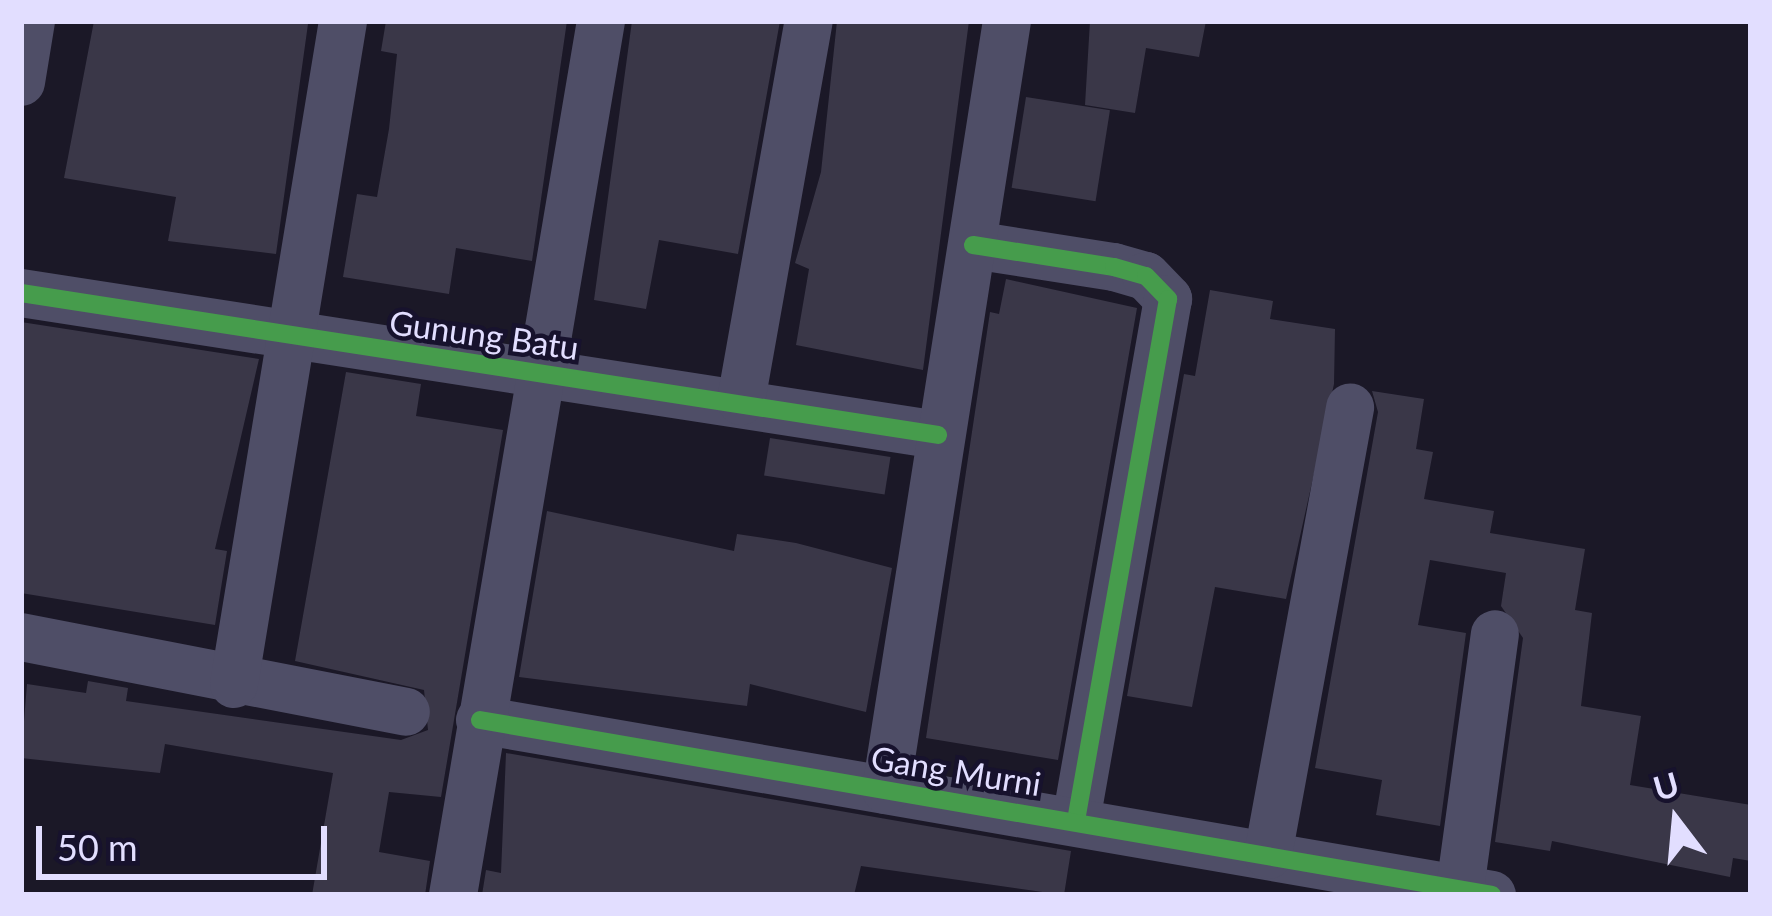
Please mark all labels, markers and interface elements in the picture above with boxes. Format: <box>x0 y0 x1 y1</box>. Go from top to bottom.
street label: Gunung Batu <box>387 302 581 368</box>
street label: Gang Murni <box>868 738 1044 804</box>
north arrow <box>1616 760 1736 880</box>
text: U <box>1649 763 1683 808</box>
scale bar <box>42 802 333 876</box>
text: 50 m <box>57 825 138 869</box>

